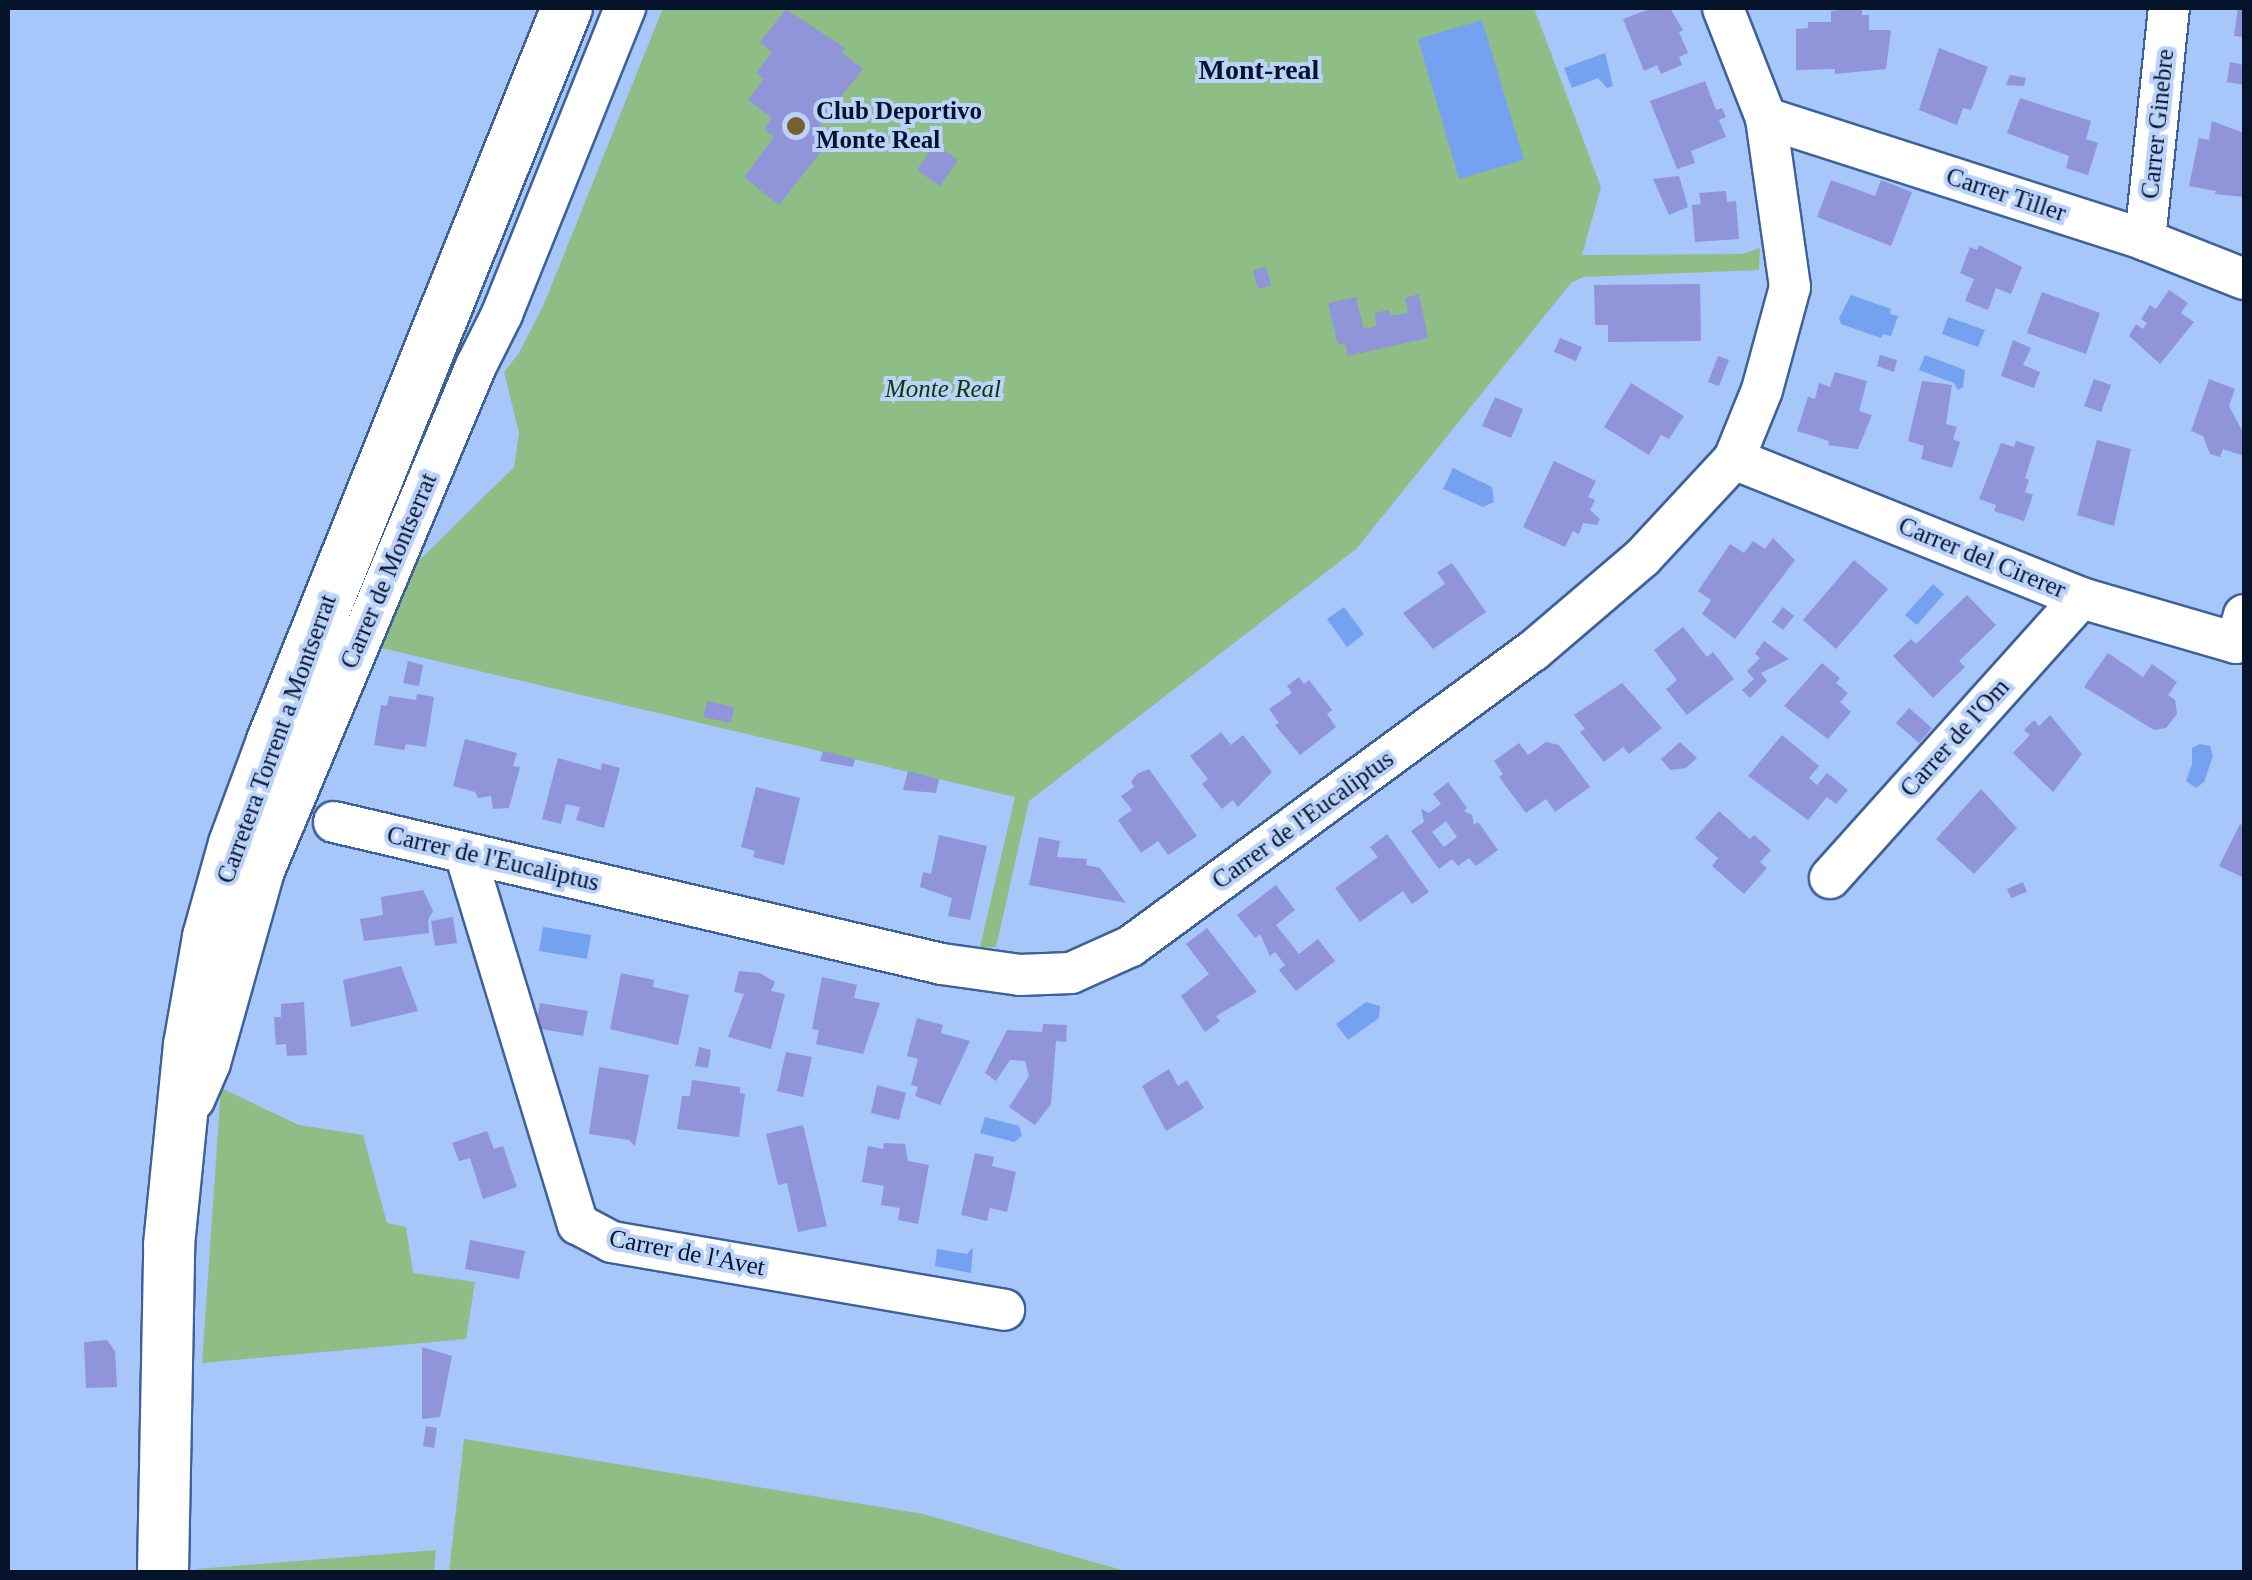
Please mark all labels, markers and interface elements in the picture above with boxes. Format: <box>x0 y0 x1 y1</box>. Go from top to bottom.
street label: Carrer Ginebre <box>2135 48 2181 200</box>
district label: Mont-real <box>1199 53 1319 87</box>
place label: Club Deportivo Monte Real <box>816 97 982 156</box>
marker: Club Deportivo Monte Real <box>785 115 807 137</box>
street label: Carrer Tiller <box>1942 161 2070 229</box>
park label: Monte Real <box>885 374 1001 404</box>
street label: Carrer de Montserrat <box>334 469 444 673</box>
street label: Carrer del Cirerer <box>1894 511 2070 605</box>
street label: Carretera Torrent a Montserrat <box>211 590 343 888</box>
street label: Carrer de l'Om <box>1894 673 2016 803</box>
street label: Carrer de l'Eucaliptus <box>1206 744 1400 896</box>
street label: Carrer de l'Eucaliptus <box>384 820 602 898</box>
street label: Carrer de l'Avet <box>607 1223 767 1283</box>

